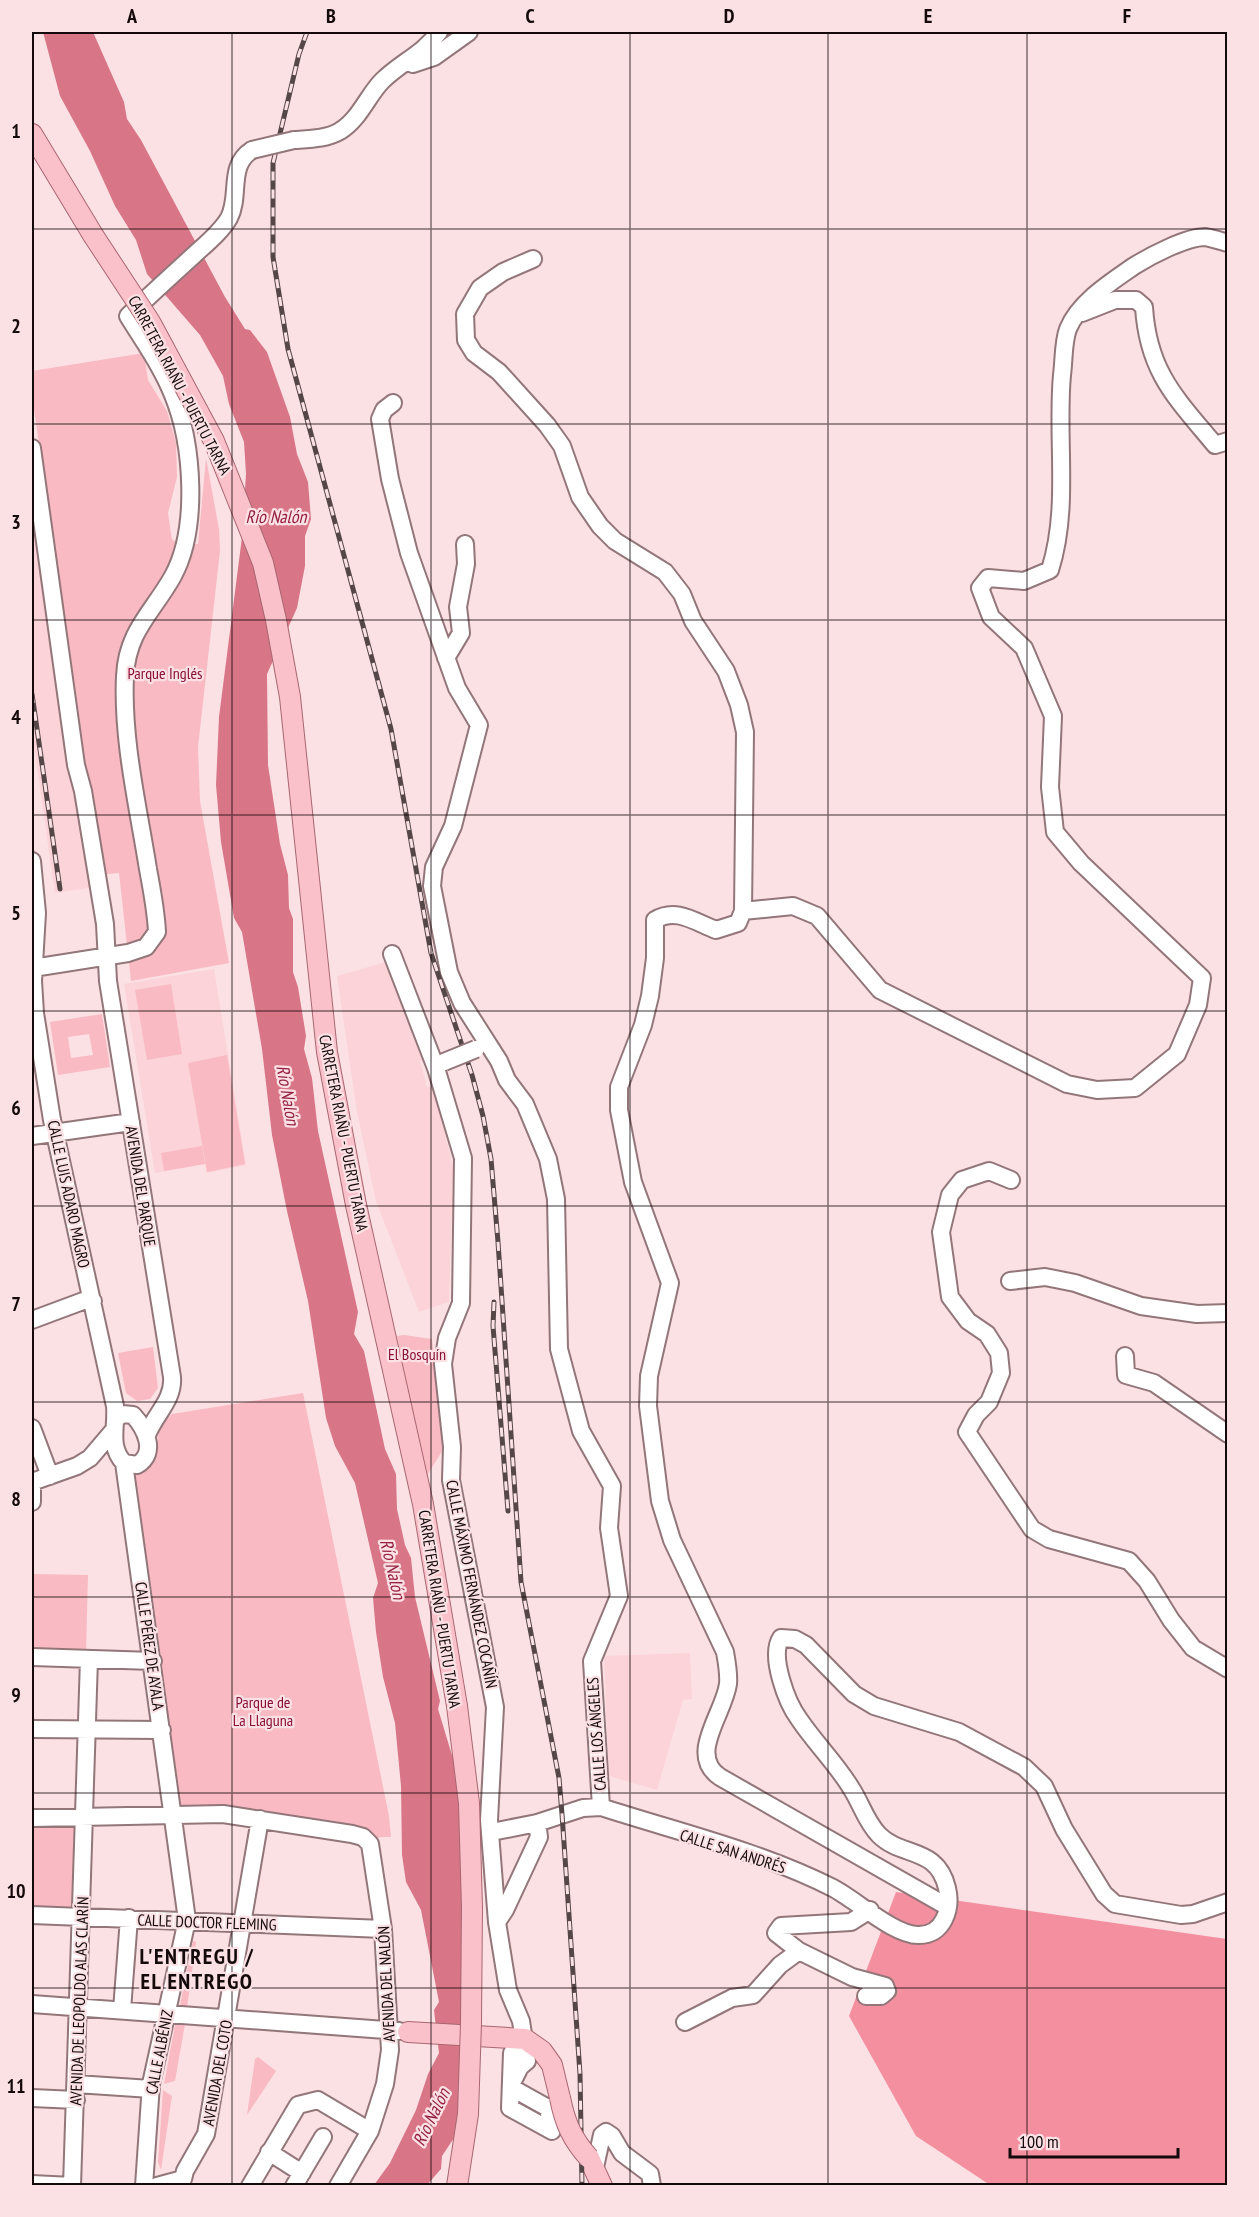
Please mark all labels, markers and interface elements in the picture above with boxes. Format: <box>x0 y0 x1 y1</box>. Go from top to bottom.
text: A <box>126 3 138 29</box>
text: B <box>326 3 336 29</box>
text: C <box>525 3 535 29</box>
text: D <box>724 3 735 29</box>
text: E <box>924 3 932 29</box>
text: F <box>1123 3 1131 29</box>
text: 1 <box>11 118 21 144</box>
street label: CARRETERA RIAÑU - PUERTU TARNA <box>124 292 236 478</box>
text: 2 <box>11 313 21 339</box>
water label: Río Nalón <box>246 505 308 528</box>
text: 3 <box>11 509 21 535</box>
park label: Parque Inglés <box>128 663 202 683</box>
text: 4 <box>11 704 21 730</box>
text: 5 <box>11 900 21 926</box>
street label: CARRETERA RIAÑU - PUERTU TARNA <box>315 1033 373 1234</box>
water label: Río Nalón <box>271 1063 305 1128</box>
text: 6 <box>11 1095 21 1121</box>
street label: CALLE LUIS ADARO MAGRO <box>44 1118 94 1270</box>
street label: AVENIDA DEL PARQUE <box>122 1124 160 1248</box>
text: 7 <box>11 1291 21 1317</box>
park label: El Bosquín <box>388 1344 446 1364</box>
street label: CALLE MÁXIMO FERNÁNDEZ COCAÑÍN <box>442 1478 502 1690</box>
text: 8 <box>11 1486 21 1512</box>
street label: CARRETERA RIAÑU - PUERTU TARNA <box>414 1509 466 1710</box>
water label: Río Nalón <box>375 1537 411 1602</box>
street label: CALLE PÉREZ DE AYALA <box>131 1580 169 1712</box>
street label: CALLE LOS ÁNGELES <box>582 1676 610 1791</box>
text: 9 <box>11 1682 21 1708</box>
park label: Parque de La Llaguna <box>233 1692 293 1730</box>
street label: CALLE SAN ANDRÉS <box>678 1824 789 1878</box>
text: 10 <box>6 1878 26 1904</box>
street label: AVENIDA DE LEOPOLDO ALAS CLARÍN <box>65 1896 93 2106</box>
street label: CALLE DOCTOR FLEMING <box>137 1910 277 1934</box>
street label: AVENIDA DEL NALÓN <box>373 1926 399 2042</box>
district label: L'ENTREGU / EL ENTREGO <box>140 1942 254 1995</box>
street label: CALLE ALBÉNIZ <box>141 2008 177 2096</box>
street label: AVENIDA DEL COTO <box>198 2018 236 2128</box>
text: 11 <box>6 2073 26 2099</box>
water label: Río Nalón <box>407 2084 455 2149</box>
scale bar <box>1010 2121 1178 2159</box>
text: 100 m <box>1019 2130 1059 2153</box>

